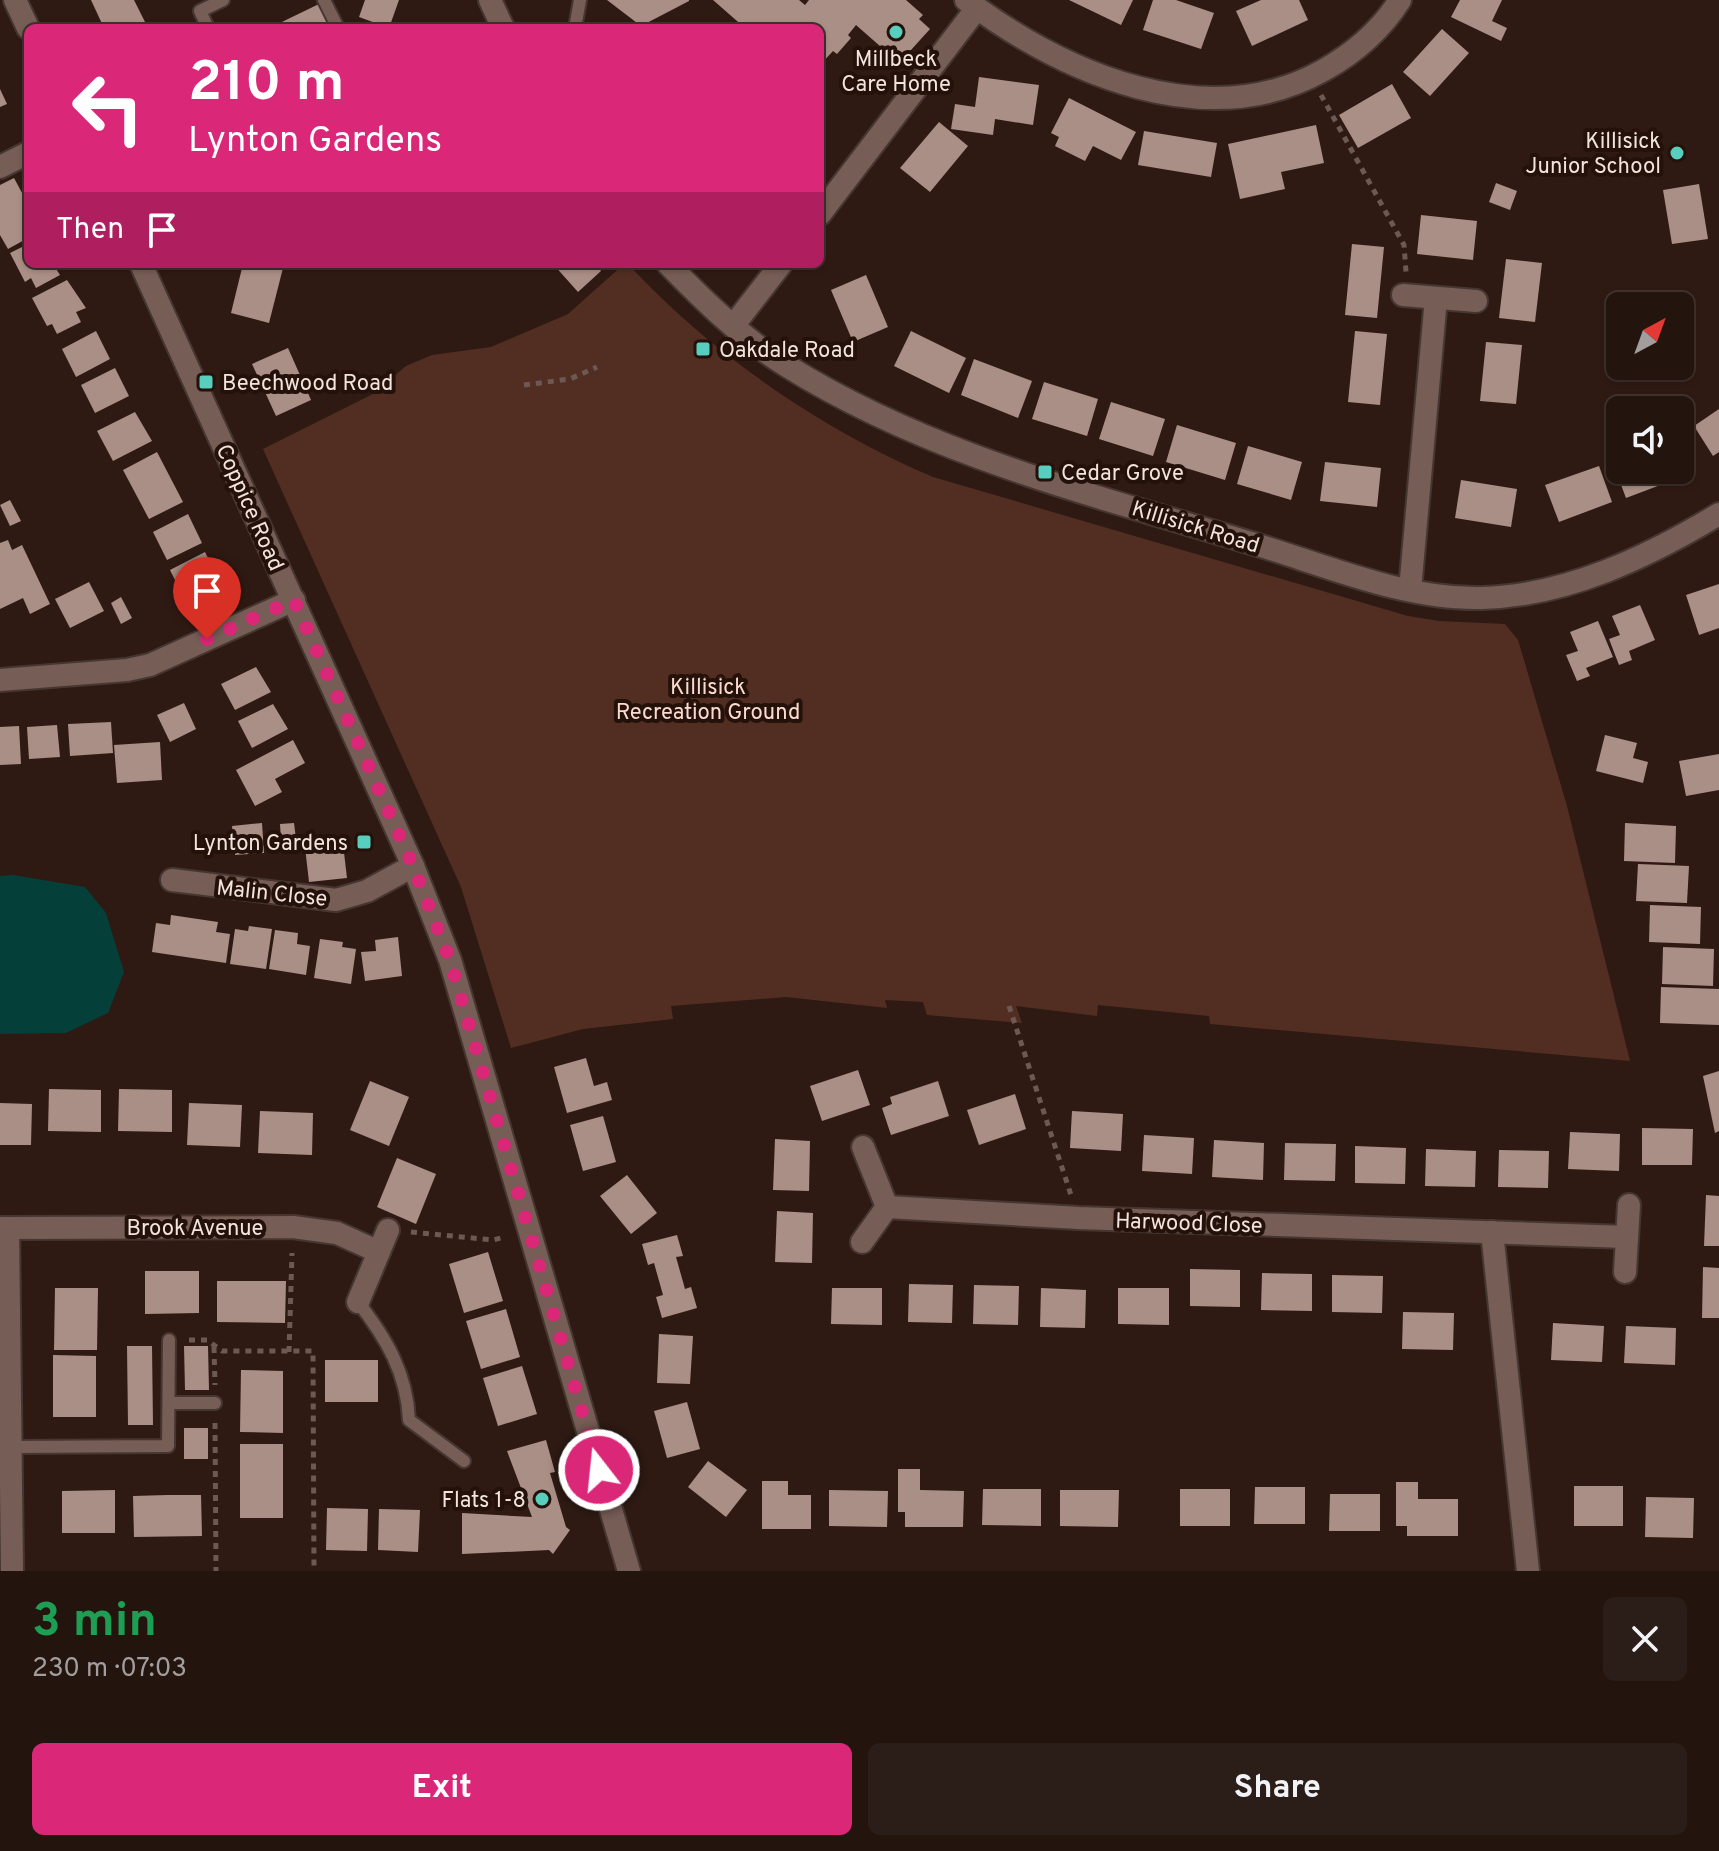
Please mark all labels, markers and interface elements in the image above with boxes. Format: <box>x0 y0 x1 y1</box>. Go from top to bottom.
marker: Millbeck Care Home <box>887 23 905 41</box>
place label: Millbeck Care Home <box>841 47 951 99</box>
text: 210 m <box>188 50 345 120</box>
icon: left <box>56 56 160 160</box>
text: Lynton Gardens <box>188 119 442 165</box>
place label: Killisick Junior School <box>1525 129 1661 181</box>
marker: Killisick Junior School <box>1668 144 1686 162</box>
icon: arrive <box>140 208 184 252</box>
text: Then <box>56 212 124 249</box>
north arrow <box>1606 292 1694 380</box>
map controls <box>1606 292 1694 484</box>
place label: Oakdale Road <box>719 338 855 365</box>
marker: Oakdale Road <box>694 340 712 358</box>
place label: Beechwood Road <box>222 371 394 398</box>
marker: Beechwood Road <box>197 373 215 391</box>
button: sound <box>1606 396 1694 484</box>
street label: Coppice Road <box>209 440 289 576</box>
place label: Cedar Grove <box>1061 461 1184 488</box>
marker: Cedar Grove <box>1036 463 1054 481</box>
street label: Killisick Road <box>1128 496 1262 561</box>
pin <box>173 557 241 639</box>
icon: arrive <box>185 569 229 613</box>
park label: Killisick Recreation Ground <box>616 675 800 727</box>
place label: Lynton Gardens <box>193 831 348 858</box>
marker: Lynton Gardens <box>355 833 373 851</box>
street label: Malin Close <box>215 875 329 914</box>
street label: Harwood Close <box>1115 1208 1263 1241</box>
street label: Brook Avenue <box>127 1216 263 1243</box>
position arrow <box>557 1428 641 1512</box>
place label: Flats 1-8 <box>442 1488 526 1515</box>
marker: Flats 1-8 <box>533 1490 551 1508</box>
text: 3 min <box>32 1593 157 1653</box>
button: close <box>1603 1597 1687 1681</box>
text: 230 m · 07:03 <box>32 1653 187 1686</box>
button: Exit <box>32 1743 852 1835</box>
button: Share <box>868 1743 1687 1835</box>

